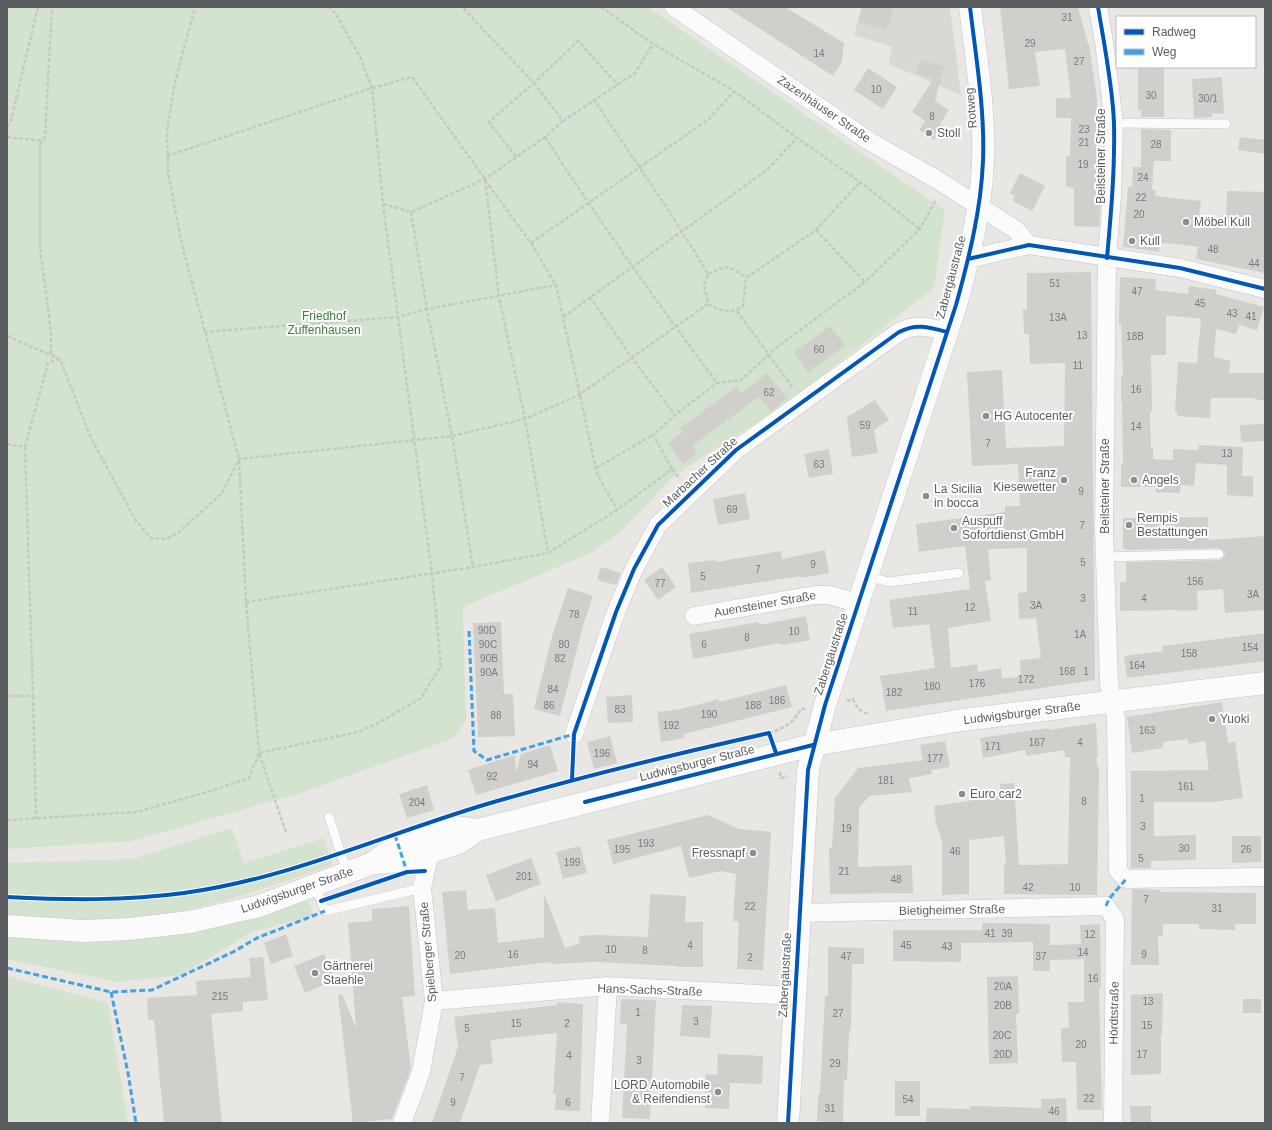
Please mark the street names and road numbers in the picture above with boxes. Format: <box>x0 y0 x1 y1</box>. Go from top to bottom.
street label: Zazenhäuser Straße <box>775 73 874 146</box>
street label: Rotweg <box>962 87 980 129</box>
street label: Beilsteiner Straße <box>1094 108 1108 204</box>
street label: Zabergäustraße <box>933 234 969 320</box>
street label: Marbacher Straße <box>660 434 740 510</box>
street label: Beilsteiner Straße <box>1098 438 1112 534</box>
street label: Auensteiner Straße <box>713 588 817 620</box>
street label: Zabergäustraße <box>811 611 851 697</box>
street label: Ludwigsburger Straße <box>963 699 1082 727</box>
street label: Ludwigsburger Straße <box>638 742 756 784</box>
street label: Ludwigsburger Straße <box>239 864 355 916</box>
street label: Spielberger Straße <box>417 901 439 1003</box>
street label: Bietigheimer Straße <box>899 902 1005 918</box>
street label: Zabergäustraße <box>776 932 794 1018</box>
street label: Hans-Sachs-Straße <box>597 981 703 999</box>
street label: Hördtstraße <box>1106 981 1122 1045</box>

